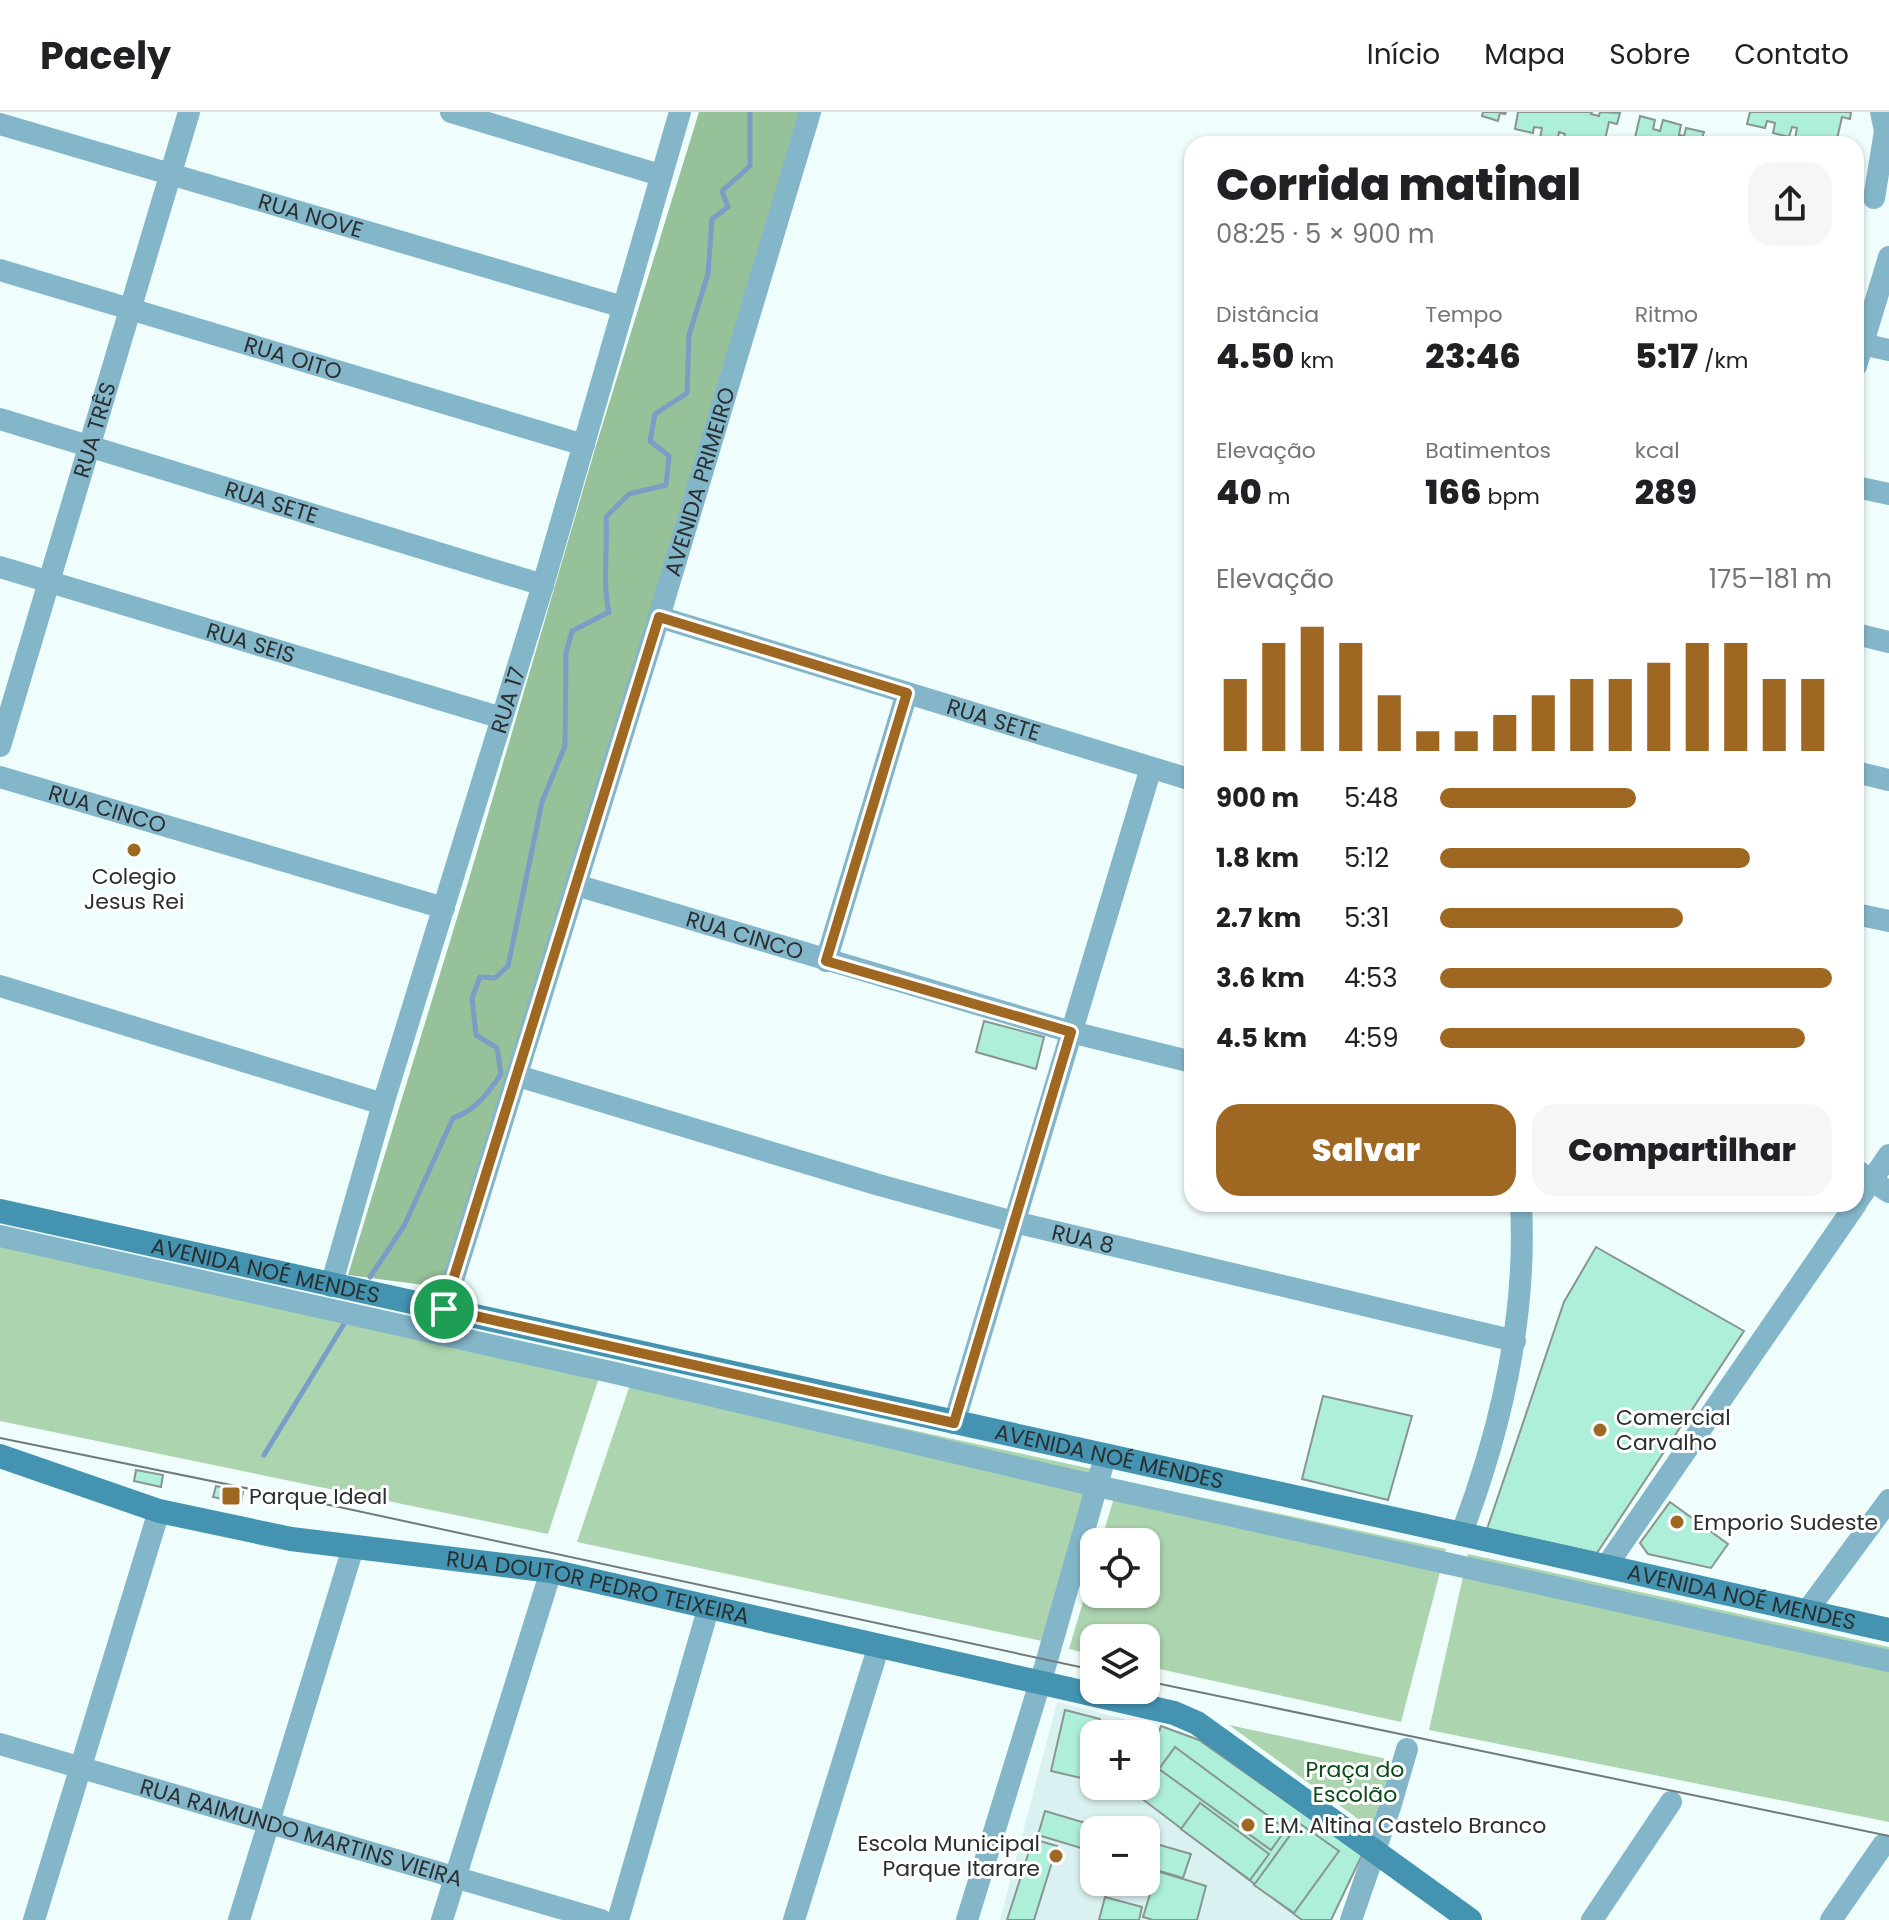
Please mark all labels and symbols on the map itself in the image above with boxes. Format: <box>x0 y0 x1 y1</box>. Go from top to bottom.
street label: RUA NOVE <box>255 186 367 246</box>
street label: RUA OITO <box>240 329 346 388</box>
street label: RUA TRÊS <box>66 378 124 482</box>
street label: AVENIDA PRIMEIRO <box>657 383 743 580</box>
street label: RUA SETE <box>221 474 322 531</box>
street label: RUA SEIS <box>202 615 299 671</box>
street label: RUA 17 <box>483 663 533 737</box>
street label: RUA SETE <box>943 691 1044 749</box>
street label: RUA CINCO <box>45 777 170 841</box>
marker: Colegio Jesus Rei <box>125 841 143 859</box>
place label: Colegio Jesus Rei <box>84 861 184 917</box>
street label: RUA CINCO <box>682 903 807 968</box>
street label: RUA 8 <box>1049 1217 1117 1261</box>
street label: AVENIDA NOÉ MENDES <box>148 1230 383 1311</box>
pin <box>410 1275 478 1343</box>
place label: Comercial Carvalho <box>1616 1402 1731 1458</box>
street label: AVENIDA NOÉ MENDES <box>992 1416 1227 1497</box>
marker: Comercial Carvalho <box>1591 1421 1609 1439</box>
place label: Parque Ideal <box>249 1481 388 1512</box>
marker: Parque Ideal <box>220 1485 242 1507</box>
place label: Emporio Sudeste <box>1693 1507 1878 1538</box>
marker: Emporio Sudeste <box>1668 1513 1686 1531</box>
street label: RUA DOUTOR PEDRO TEIXEIRA <box>444 1543 753 1632</box>
street label: AVENIDA NOÉ MENDES <box>1624 1556 1859 1638</box>
park label: Praça do Escolão <box>1306 1754 1404 1810</box>
street label: RUA RAIMUNDO MARTINS VIEIRA <box>136 1771 466 1895</box>
place label: E.M. Altina Castelo Branco <box>1264 1810 1546 1841</box>
marker: E.M. Altina Castelo Branco <box>1239 1816 1257 1834</box>
place label: Escola Municipal Parque Itarare <box>857 1828 1040 1884</box>
marker: Escola Municipal Parque Itarare <box>1047 1847 1065 1865</box>

